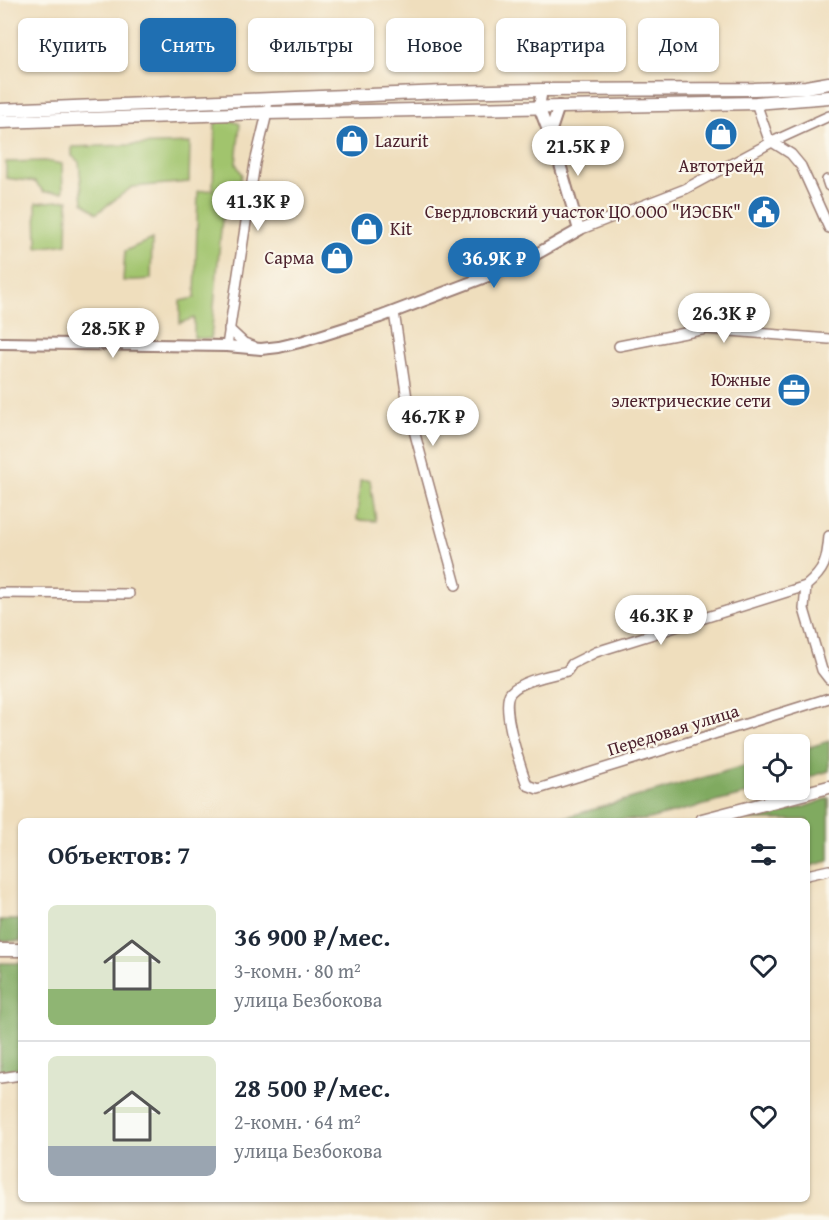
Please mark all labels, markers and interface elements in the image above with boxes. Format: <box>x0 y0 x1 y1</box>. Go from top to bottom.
chip: Купить <box>18 18 128 72</box>
chip: Снять <box>140 18 236 72</box>
chip: Фильтры <box>248 18 374 72</box>
chip: Новое <box>386 18 484 72</box>
chip: Квартира <box>496 18 626 72</box>
chip: Дом <box>638 18 719 72</box>
shop icon: Автотрейд <box>703 116 739 152</box>
shop icon: Lazurit <box>334 123 370 159</box>
pin: 21.5K ₽ <box>523 126 633 177</box>
place label: Lazurit <box>375 127 429 154</box>
text: 21.5K ₽ <box>546 131 610 160</box>
place label: Автотрейд <box>679 152 764 179</box>
pin: 41.3K ₽ <box>203 181 313 232</box>
text: 41.3K ₽ <box>226 186 290 215</box>
public building icon: Свердловский участок ЦО ООО "ИЭСБК" <box>746 194 782 230</box>
place label: Свердловский участок ЦО ООО "ИЭСБК" <box>425 198 741 225</box>
shop icon: Kit <box>349 211 385 247</box>
place label: Kit <box>390 215 413 242</box>
pin: 36.9K ₽ <box>439 238 549 289</box>
shop icon: Сарма <box>319 240 355 276</box>
text: 36.9K ₽ <box>462 243 526 272</box>
place label: Сарма <box>265 244 314 271</box>
pin: 26.3K ₽ <box>669 293 779 344</box>
text: 26.3K ₽ <box>692 298 756 327</box>
pin: 28.5K ₽ <box>58 308 168 359</box>
text: 28.5K ₽ <box>81 313 145 342</box>
place label: Южные электрические сети <box>611 366 771 414</box>
office icon: Южные электрические сети <box>776 372 812 408</box>
pin: 46.7K ₽ <box>378 396 488 447</box>
text: 46.7K ₽ <box>401 401 465 430</box>
pin: 46.3K ₽ <box>606 595 716 646</box>
text: 46.3K ₽ <box>629 600 693 629</box>
street label: Передовая улица <box>604 697 742 762</box>
map controls <box>744 734 810 800</box>
button: locate <box>744 734 810 800</box>
text: Объектов: 7 <box>48 835 191 874</box>
icon: filters <box>747 838 780 871</box>
text: 36 900 ₽/мес. <box>234 917 390 956</box>
icon: home <box>96 929 168 1001</box>
icon: heart <box>747 949 780 982</box>
text: 3-комн. · 80 m² <box>234 956 361 985</box>
text: улица Безбокова <box>234 985 382 1014</box>
text: 28 500 ₽/мес. <box>234 1068 390 1107</box>
icon: home <box>96 1080 168 1152</box>
icon: heart <box>747 1100 780 1133</box>
text: 2-комн. · 64 m² <box>234 1107 361 1136</box>
text: улица Безбокова <box>234 1136 382 1165</box>

